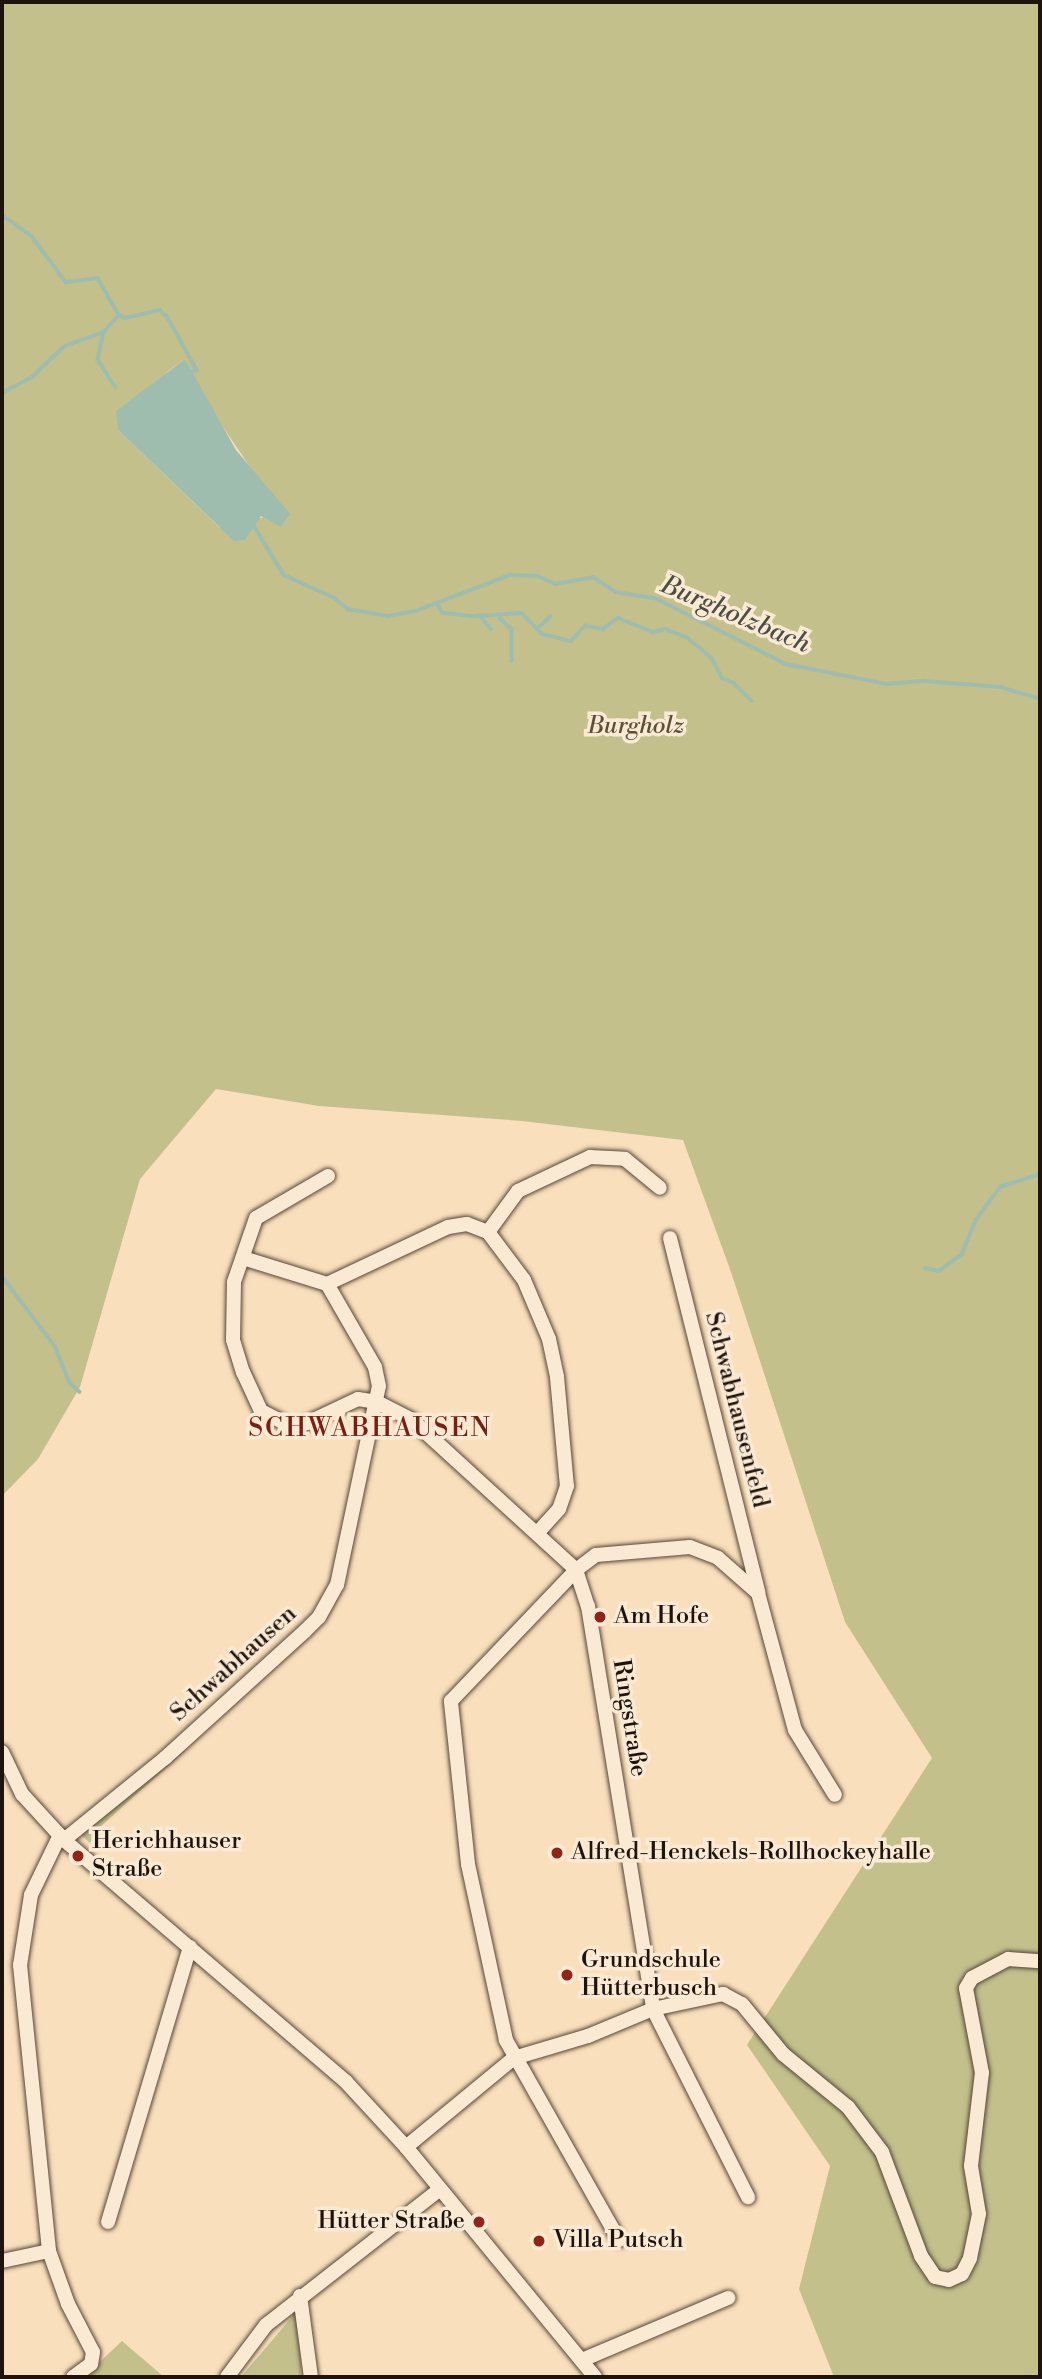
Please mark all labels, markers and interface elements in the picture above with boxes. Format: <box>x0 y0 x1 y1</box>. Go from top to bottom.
water label: Burgholzbach <box>656 570 814 660</box>
park label: Burgholz <box>588 713 684 741</box>
street label: Schwabhausenfeld <box>698 1309 774 1511</box>
district label: SCHWABHAUSEN <box>250 1413 490 1445</box>
street label: Schwabhausen <box>165 1600 303 1728</box>
place label: Am Hofe <box>614 1603 709 1631</box>
marker: Am Hofe <box>592 1609 608 1625</box>
street label: Ringstraße <box>606 1657 652 1779</box>
place label: Herichhauser Straße <box>92 1828 241 1884</box>
place label: Alfred-Henckels-Rollhockeyhalle <box>571 1839 931 1867</box>
marker: Alfred-Henckels-Rollhockeyhalle <box>549 1845 565 1861</box>
marker: Herichhauser Straße <box>70 1848 86 1864</box>
place label: Grundschule Hütterbusch <box>581 1947 721 2003</box>
marker: Grundschule Hütterbusch <box>559 1967 575 1983</box>
place label: Hütter Straße <box>318 2208 465 2236</box>
marker: Hütter Straße <box>471 2214 487 2230</box>
place label: Villa Putsch <box>553 2227 684 2255</box>
marker: Villa Putsch <box>531 2233 547 2249</box>

